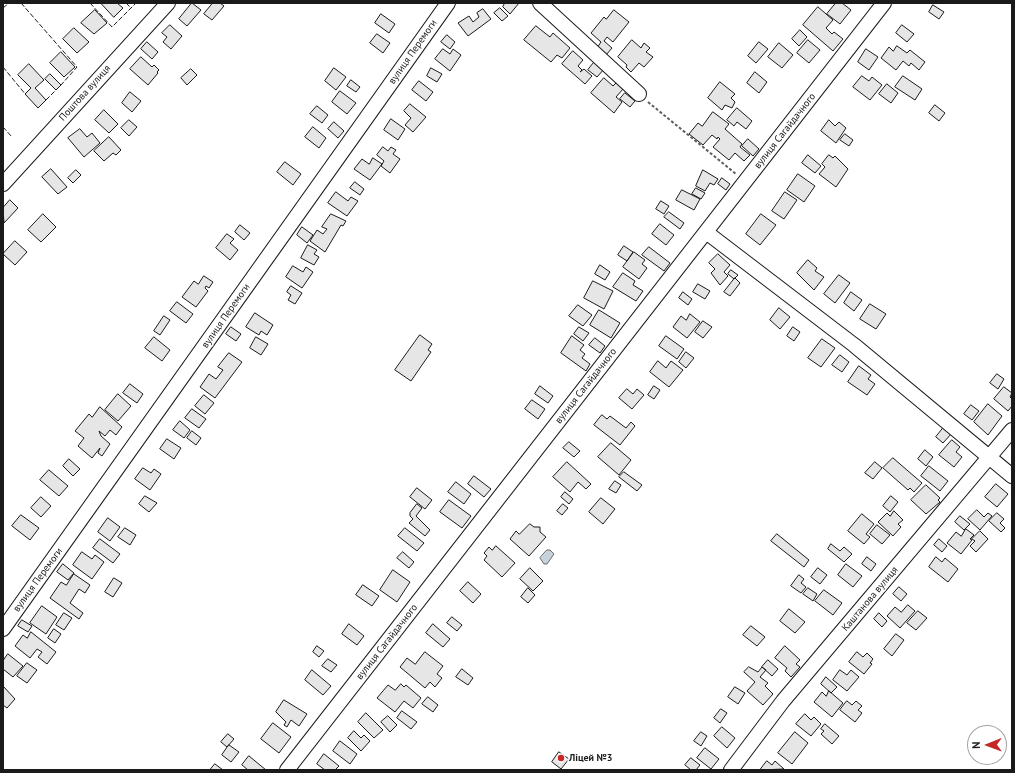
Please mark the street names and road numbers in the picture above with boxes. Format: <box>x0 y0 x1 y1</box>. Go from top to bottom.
street label: вулиця Перемоги <box>386 17 440 87</box>
street label: Поштова вулиця <box>57 62 113 124</box>
street label: вулиця Сагайдачного <box>752 91 818 171</box>
street label: вулиця Перемоги <box>199 281 253 351</box>
street label: вулиця Сагайдачного <box>553 346 619 426</box>
street label: вулиця Перемоги <box>11 546 65 614</box>
street label: Каштанова вулиця <box>839 564 901 634</box>
street label: вулиця Сагайдачного <box>354 602 420 682</box>

